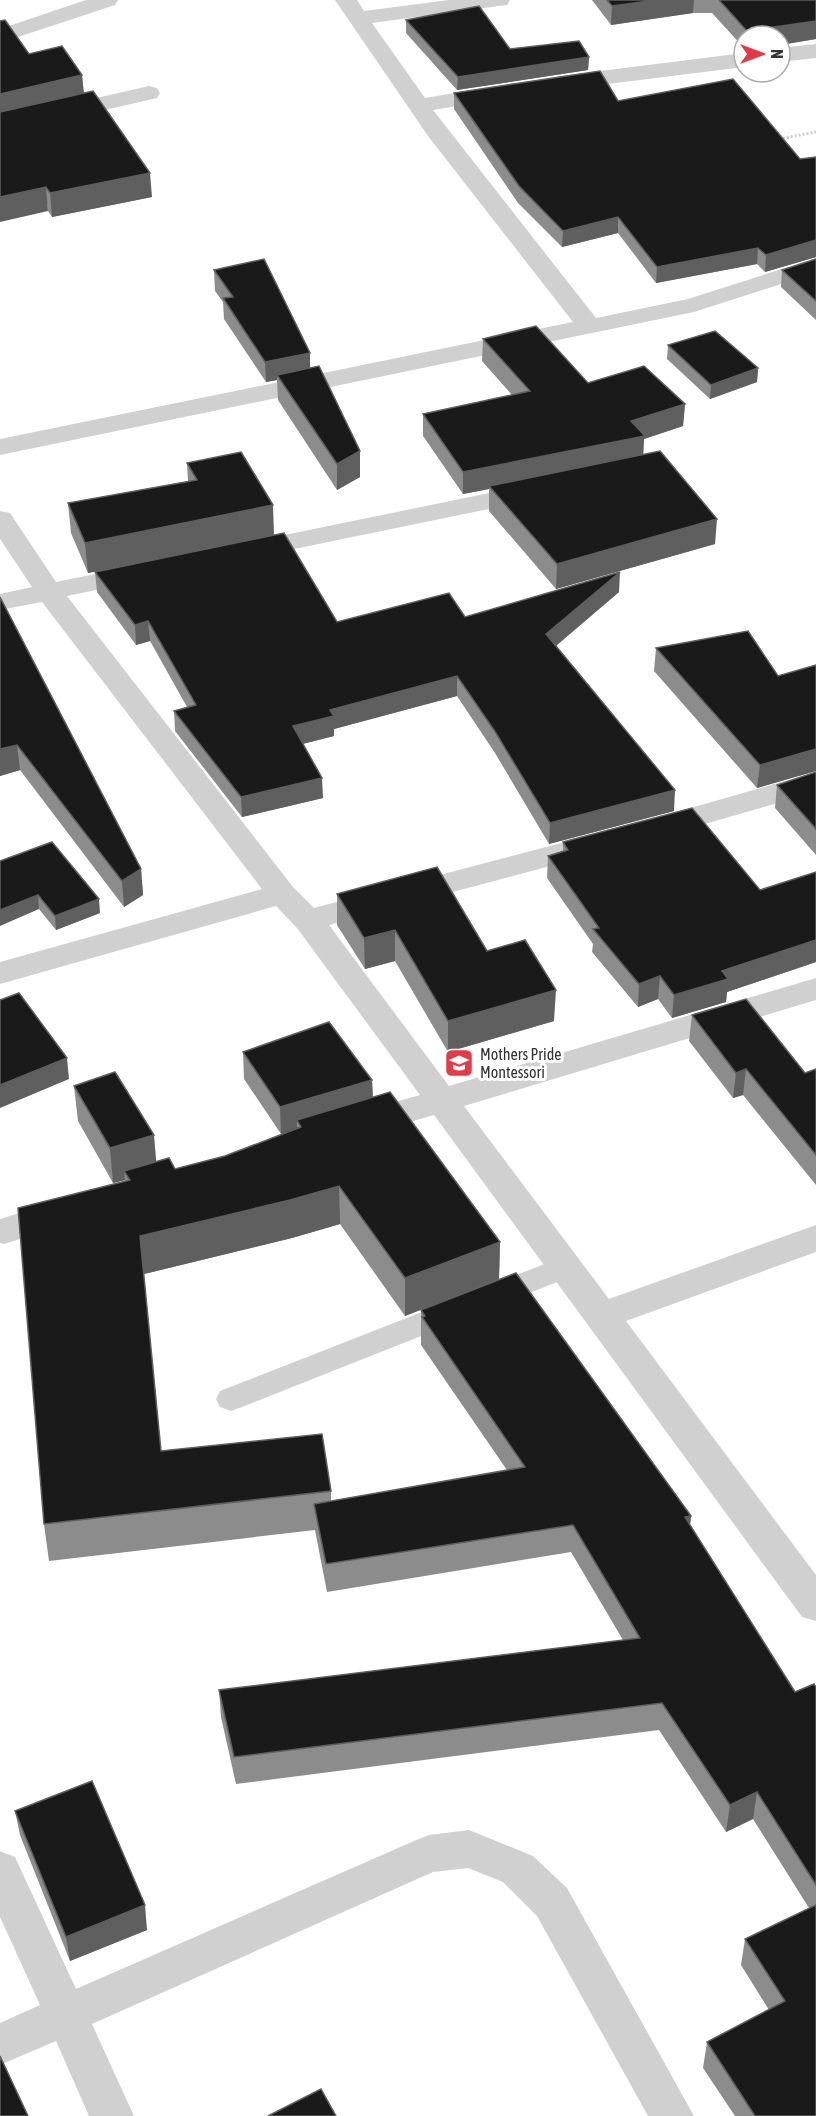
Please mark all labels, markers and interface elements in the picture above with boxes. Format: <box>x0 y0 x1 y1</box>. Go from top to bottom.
north arrow <box>732 24 792 84</box>
text: N <box>768 49 786 59</box>
place label: Mothers Pride Montessori <box>480 1045 562 1081</box>
school or university icon: Mothers Pride Montessori <box>443 1047 475 1079</box>

